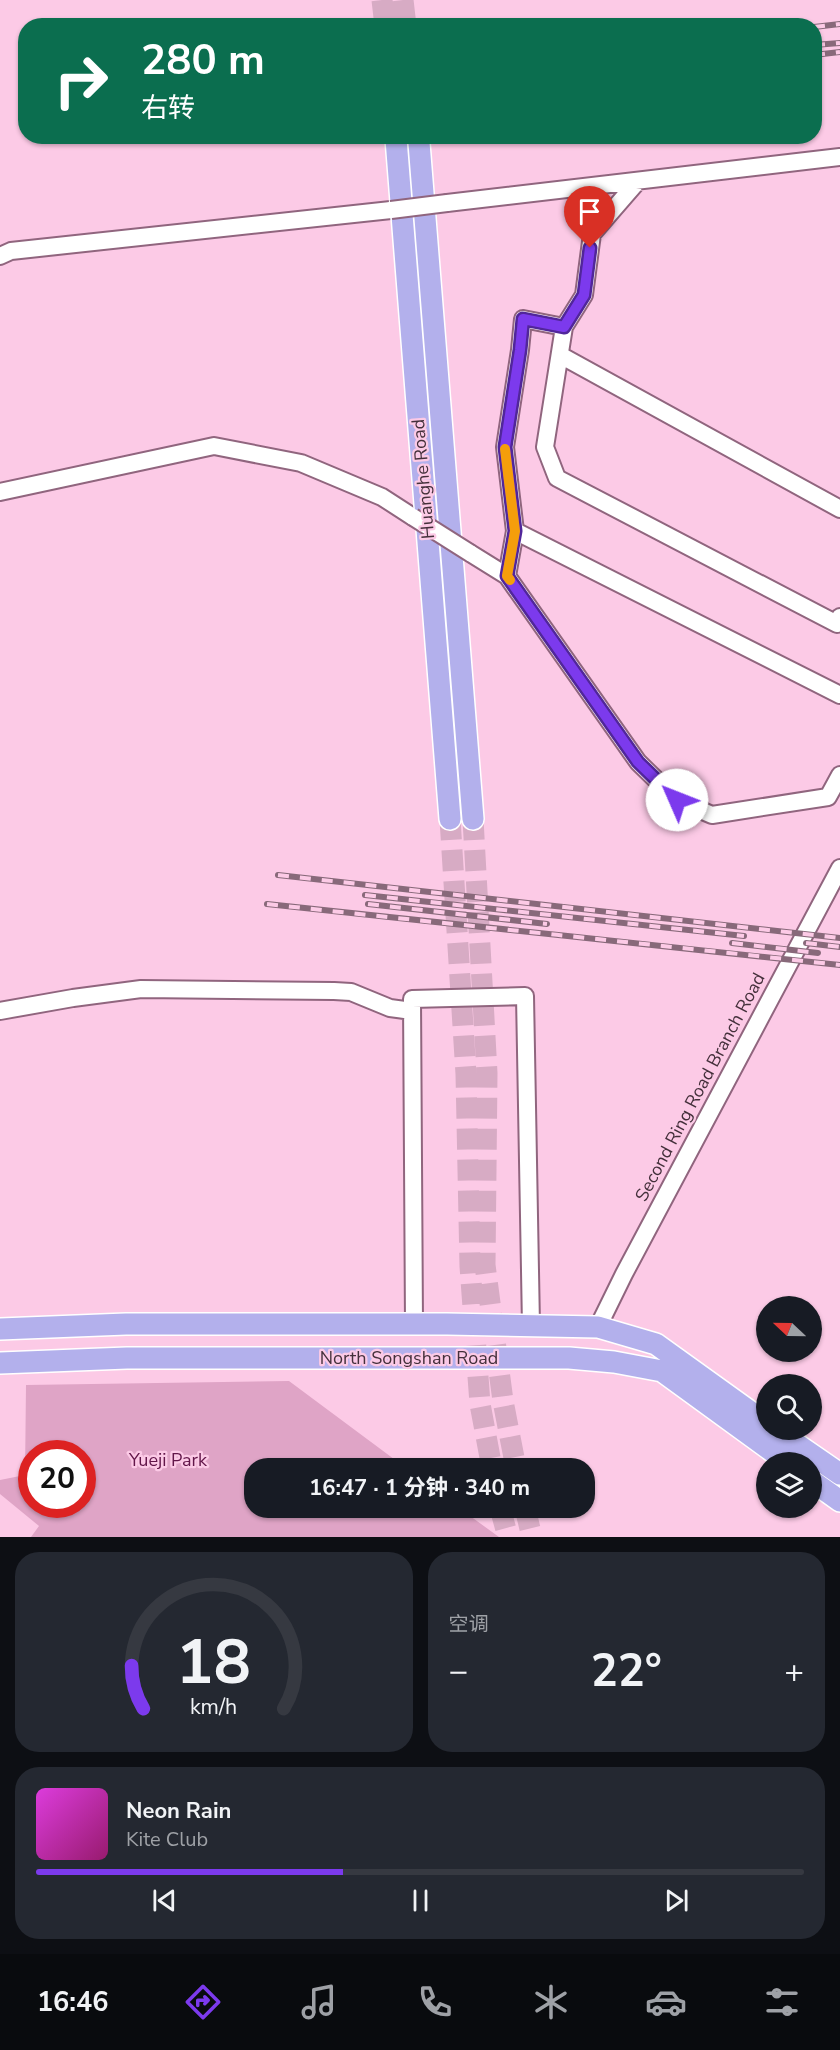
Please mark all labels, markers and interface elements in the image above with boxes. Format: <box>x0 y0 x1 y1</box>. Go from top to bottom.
text: 280 m <box>141 32 265 89</box>
icon: right <box>42 42 120 120</box>
text: 右转 <box>141 90 195 127</box>
pin <box>564 186 615 248</box>
icon: arrive <box>573 195 606 228</box>
street label: Huanghe Road <box>406 418 440 540</box>
position arrow <box>645 768 709 832</box>
street label: Second Ring Road Branch Road <box>629 969 771 1205</box>
north arrow <box>756 1296 822 1362</box>
map controls <box>756 1296 822 1518</box>
street label: North Songshan Road <box>320 1346 498 1370</box>
button: search <box>756 1374 822 1440</box>
speed limit sign: 20 <box>18 1440 96 1518</box>
park label: Yueji Park <box>128 1448 208 1472</box>
button: layers <box>756 1452 822 1518</box>
text: 16:47 · 1 分钟 · 340 m <box>309 1473 530 1503</box>
text: 空调 <box>449 1611 489 1638</box>
text: 18 <box>176 1620 251 1705</box>
text: 22° <box>591 1641 662 1702</box>
text: − <box>449 1649 468 1694</box>
text: + <box>784 1649 804 1694</box>
text: km/h <box>190 1692 237 1722</box>
text: Neon Rain <box>126 1796 231 1826</box>
text: Kite Club <box>126 1826 208 1853</box>
icon: previous <box>148 1884 181 1917</box>
icon: pause <box>404 1884 437 1917</box>
icon: next <box>660 1884 693 1917</box>
icon: directions <box>182 1981 224 2023</box>
icon: music <box>298 1981 340 2023</box>
icon: phone <box>414 1981 456 2023</box>
icon: climate <box>530 1981 572 2023</box>
icon: car <box>645 1981 687 2023</box>
icon: filters <box>761 1981 803 2023</box>
text: 16:46 <box>37 1984 108 2021</box>

